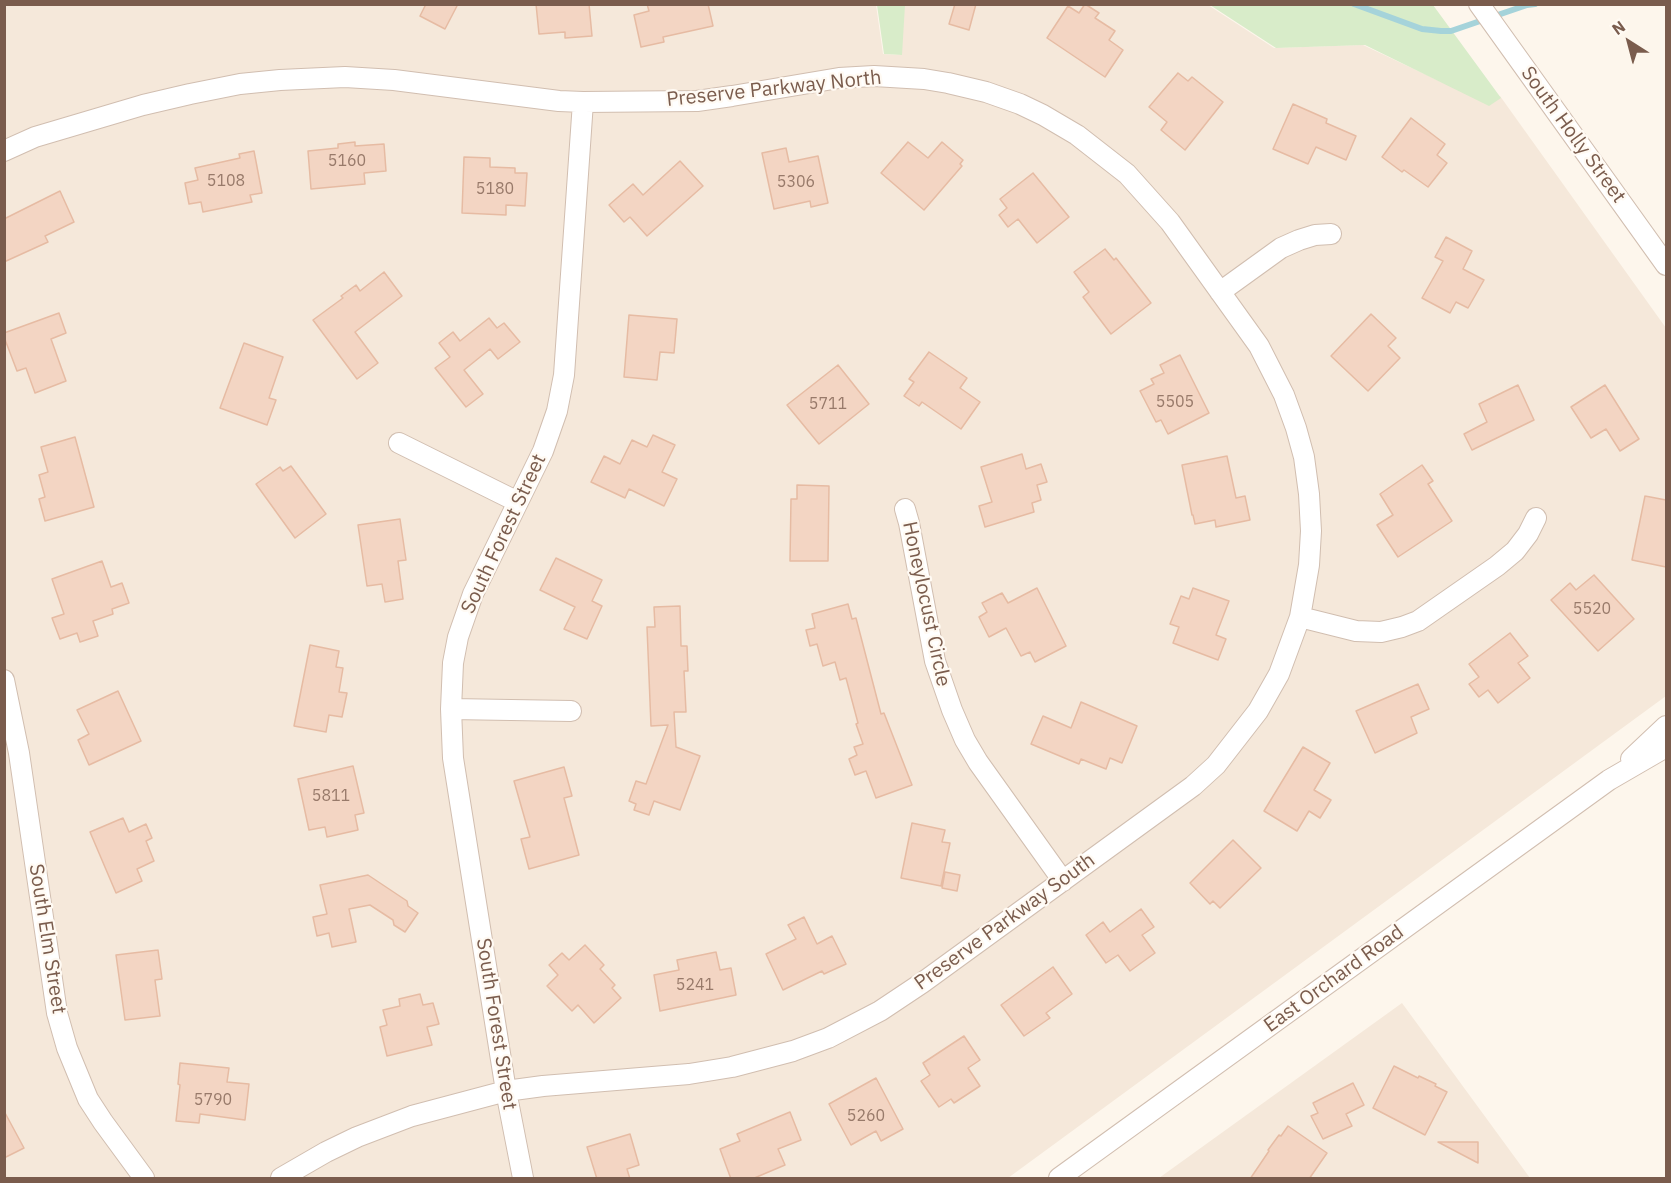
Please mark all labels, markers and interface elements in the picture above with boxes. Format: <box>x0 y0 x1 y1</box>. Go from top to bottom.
north arrow <box>1599 12 1659 72</box>
text: N <box>1608 16 1629 39</box>
street label: South Holly Street <box>1515 62 1631 208</box>
street label: Preserve Parkway North <box>665 66 883 112</box>
house number: 5160 <box>328 151 366 171</box>
house number: 5108 <box>207 171 245 191</box>
house number: 5306 <box>777 172 815 192</box>
house number: 5180 <box>476 179 514 199</box>
house number: 5505 <box>1156 392 1194 412</box>
house number: 5711 <box>809 394 847 414</box>
street label: South Forest Street <box>456 450 552 618</box>
street label: Honeylocust Circle <box>897 519 955 689</box>
house number: 5520 <box>1573 599 1611 619</box>
house number: 5811 <box>312 786 350 806</box>
street label: Preserve Parkway South <box>910 848 1100 996</box>
street label: South Elm Street <box>23 862 71 1016</box>
street label: East Orchard Road <box>1260 920 1408 1038</box>
street label: South Forest Street <box>471 936 521 1112</box>
house number: 5241 <box>676 975 714 995</box>
house number: 5790 <box>194 1090 232 1110</box>
house number: 5260 <box>847 1106 885 1126</box>

